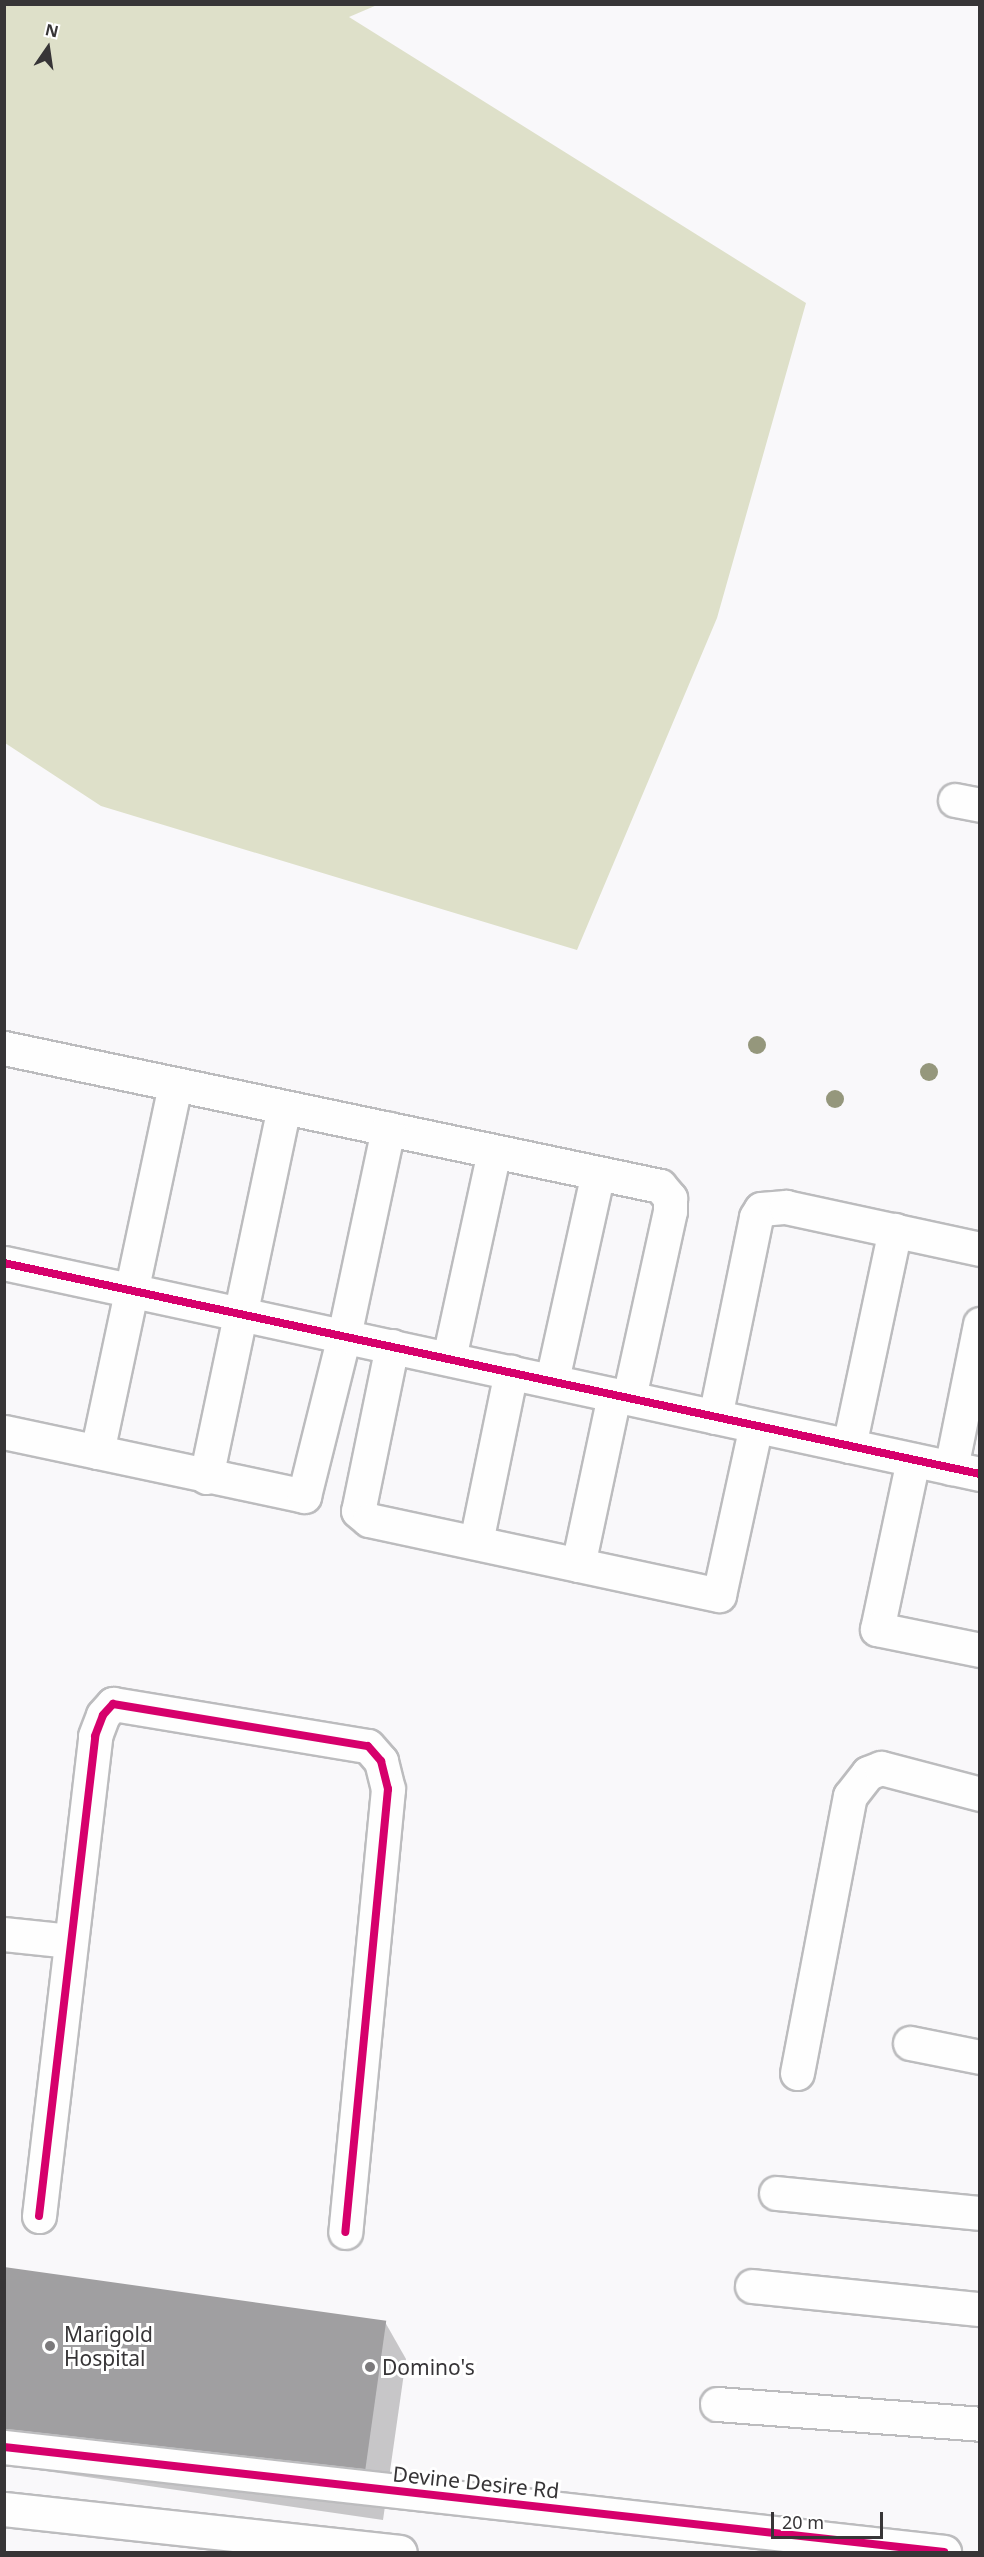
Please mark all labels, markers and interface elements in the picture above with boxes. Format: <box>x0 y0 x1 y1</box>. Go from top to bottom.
north arrow <box>18 18 78 78</box>
text: N <box>43 18 61 43</box>
place label: Marigold Hospital <box>64 2321 153 2371</box>
marker: Marigold Hospital <box>41 2337 59 2355</box>
place label: Domino's <box>382 2354 475 2380</box>
marker: Domino's <box>363 2360 377 2374</box>
street label: Devine Desire Rd <box>391 2461 561 2503</box>
scale bar <box>774 2500 886 2538</box>
text: 20 m <box>782 2510 824 2534</box>

